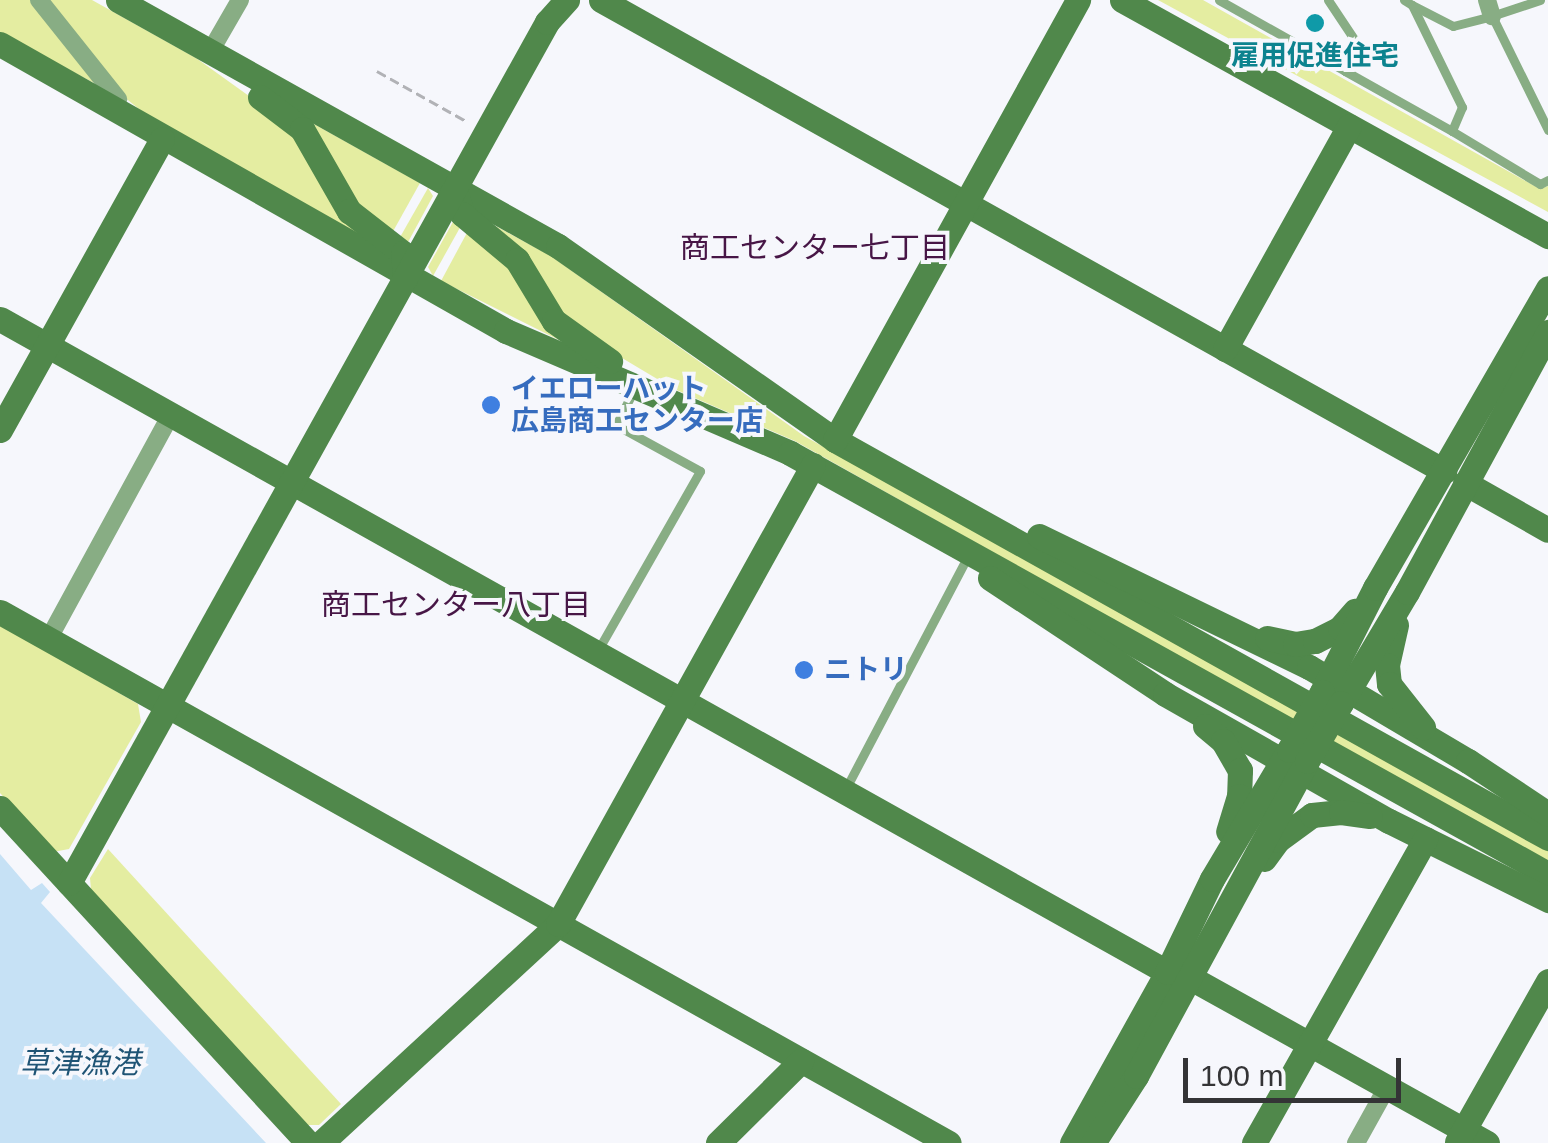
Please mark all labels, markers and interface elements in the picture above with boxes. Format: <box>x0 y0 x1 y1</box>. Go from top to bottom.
marker: 雇用促進住宅 <box>1304 12 1326 34</box>
place label: 雇用促進住宅 <box>1231 39 1399 73</box>
district label: 商工センター七丁目 <box>680 230 950 266</box>
place label: イエローハット 広島商工センター店 <box>511 372 763 438</box>
marker: イエローハット 広島商工センター店 <box>480 394 502 416</box>
district label: 商工センター八丁目 <box>321 587 591 623</box>
place label: ニトリ <box>824 653 908 687</box>
marker: ニトリ <box>793 659 815 681</box>
scale bar <box>1188 1038 1406 1100</box>
water label: 草津漁港 <box>20 1045 140 1081</box>
text: 100 m <box>1200 1059 1283 1092</box>

